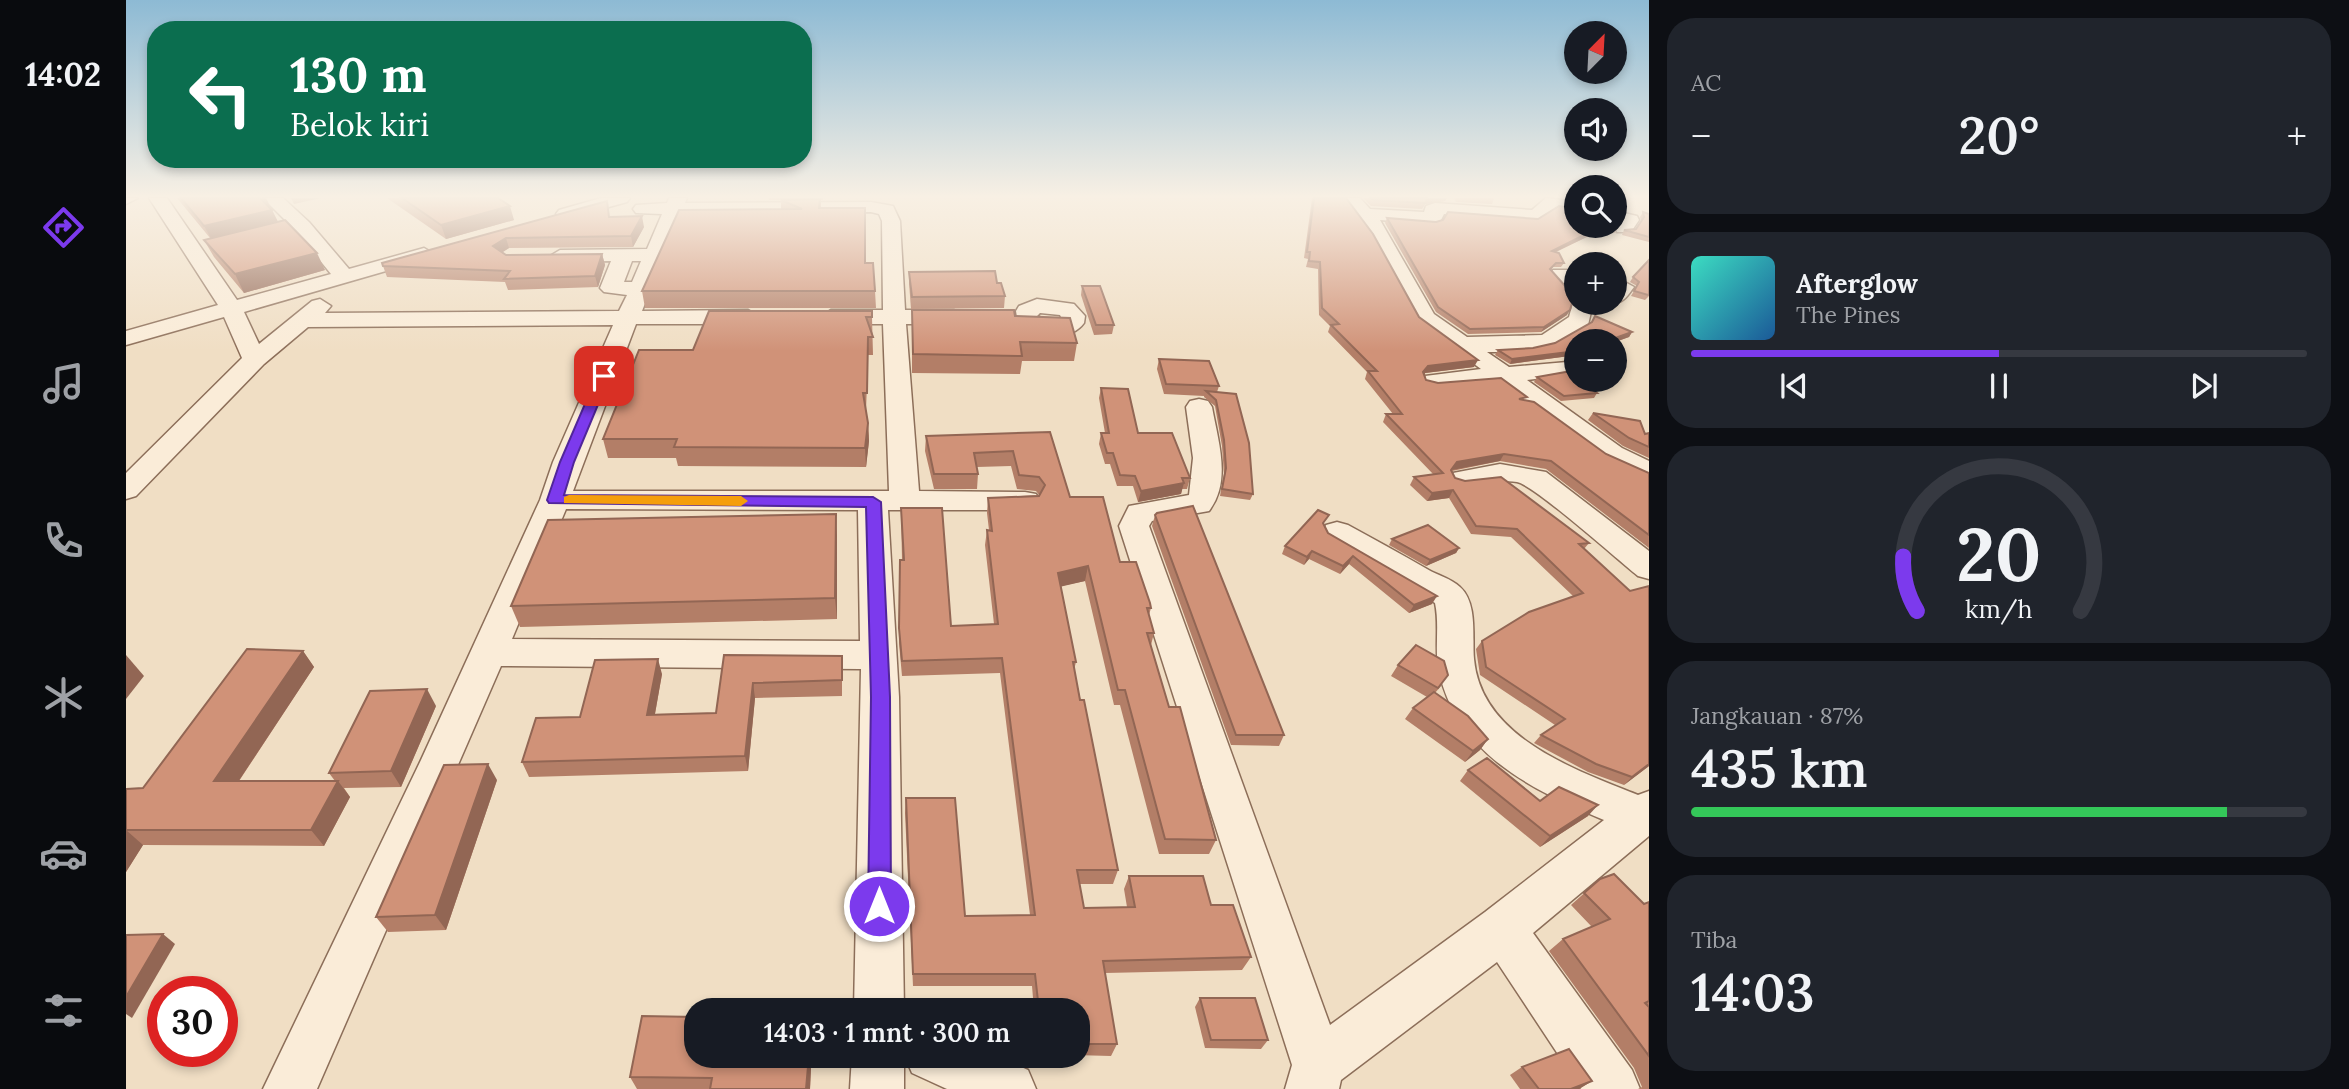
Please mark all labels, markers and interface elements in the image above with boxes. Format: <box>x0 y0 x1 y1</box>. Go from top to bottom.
north arrow <box>1564 21 1628 84</box>
map controls <box>1564 21 1627 392</box>
text: 130 m <box>290 43 426 105</box>
icon: left <box>175 49 266 140</box>
text: 14:02 <box>25 54 101 95</box>
text: AC <box>1691 68 1721 97</box>
button: sound <box>1564 98 1627 161</box>
text: 20° <box>1959 102 2039 168</box>
text: Belok kiri <box>290 104 429 145</box>
text: − <box>1691 112 1711 160</box>
text: + <box>2287 112 2307 160</box>
button: search <box>1564 175 1627 238</box>
icon: directions <box>39 203 88 252</box>
button: + <box>1564 252 1627 315</box>
text: Afterglow <box>1796 267 1918 300</box>
text: The Pines <box>1796 300 1901 329</box>
button: − <box>1564 329 1627 392</box>
pin <box>574 346 634 406</box>
icon: arrive <box>585 357 623 395</box>
icon: music <box>39 359 88 408</box>
icon: previous <box>1775 367 1813 405</box>
icon: pause <box>1980 367 2018 405</box>
icon: next <box>2185 367 2223 405</box>
text: 20 <box>1956 508 2042 601</box>
icon: phone <box>39 516 88 565</box>
text: km/h <box>1965 592 2033 624</box>
icon: climate <box>39 673 88 722</box>
text: Jangkauan · 87% <box>1691 701 1863 730</box>
text: 435 km <box>1691 735 1868 801</box>
icon: car <box>39 829 88 878</box>
position arrow <box>842 869 916 943</box>
text: Tiba <box>1691 925 1737 954</box>
text: 14:03 <box>1691 959 1815 1025</box>
speed limit sign: 30 <box>147 976 238 1067</box>
icon: filters <box>39 986 88 1035</box>
text: 14:03 · 1 mnt · 300 m <box>764 1016 1010 1049</box>

